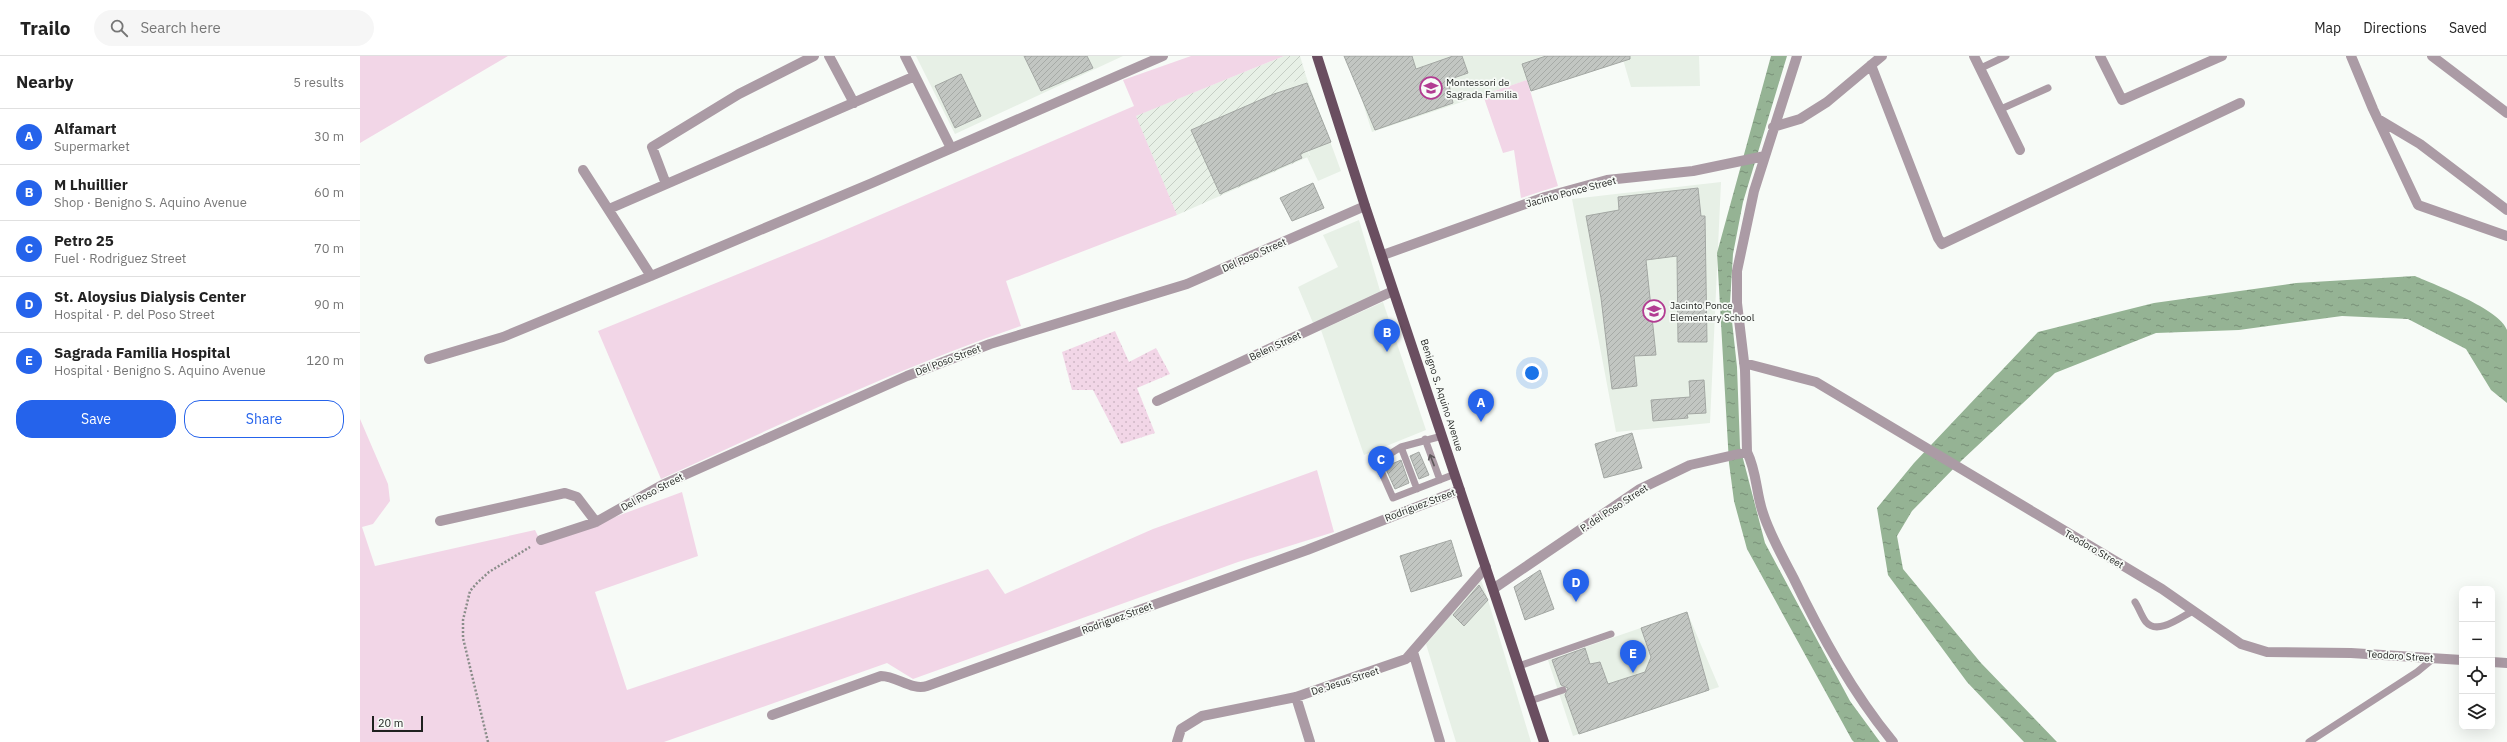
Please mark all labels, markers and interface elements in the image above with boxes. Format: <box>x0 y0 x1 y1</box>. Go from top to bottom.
search box <box>94 10 374 46</box>
text: Trailo <box>20 16 70 40</box>
icon: search <box>108 17 130 39</box>
text: Search here <box>140 18 221 37</box>
text: Map <box>2314 19 2341 37</box>
text: Directions <box>2363 19 2427 37</box>
text: Saved <box>2449 19 2487 37</box>
text: Nearby <box>16 71 74 93</box>
text: 5 results <box>293 74 344 91</box>
school or university icon: Montessori de Sagrada Familia <box>1418 75 1444 101</box>
place label: Montessori de Sagrada Familia <box>1446 76 1518 101</box>
text: Alfamart <box>54 119 117 138</box>
text: A <box>25 128 33 145</box>
text: 30 m <box>314 128 344 145</box>
text: Supermarket <box>54 138 130 155</box>
street label: Jacinto Ponce Street <box>1525 174 1618 210</box>
text: M Lhuillier <box>54 175 128 194</box>
text: B <box>25 184 33 201</box>
text: 60 m <box>314 184 344 201</box>
text: Shop · Benigno S. Aquino Avenue <box>54 194 247 211</box>
text: Petro 25 <box>54 231 114 250</box>
street label: Del Poso Street <box>1220 235 1289 275</box>
text: C <box>25 240 33 257</box>
text: 70 m <box>314 240 344 257</box>
text: Fuel · Rodriguez Street <box>54 250 186 267</box>
text: St. Aloysius Dialysis Center <box>54 287 246 306</box>
text: D <box>24 296 34 313</box>
text: 90 m <box>314 296 344 313</box>
school or university icon: Jacinto Ponce Elementary School <box>1641 298 1667 324</box>
place label: Jacinto Ponce Elementary School <box>1670 299 1755 324</box>
text: Hospital · P. del Poso Street <box>54 306 215 323</box>
pin: B <box>1374 319 1400 352</box>
street label: Belen Street <box>1247 328 1303 364</box>
street label: Benigno S. Aquino Avenue <box>1418 337 1466 453</box>
street label: Del Poso Street <box>913 341 983 378</box>
text: Sagrada Familia Hospital <box>54 343 230 362</box>
text: E <box>25 352 33 369</box>
text: 120 m <box>306 352 344 369</box>
text: Hospital · Benigno S. Aquino Avenue <box>54 362 266 379</box>
your location <box>1522 363 1542 383</box>
pin: A <box>1468 389 1494 422</box>
button: Save <box>16 400 176 438</box>
button: Share <box>184 400 344 438</box>
pin: C <box>1368 446 1394 479</box>
one-way arrow <box>1428 454 1436 466</box>
street label: Del Poso Street <box>618 470 686 514</box>
street label: P. del Poso Street <box>1578 481 1651 535</box>
street label: Rodriguez Street <box>1383 485 1458 524</box>
street label: Teodoro Street <box>2062 527 2126 572</box>
pin: D <box>1563 569 1589 602</box>
map controls <box>2459 586 2495 730</box>
button: + <box>2459 586 2495 622</box>
street label: Rodriguez Street <box>1080 599 1155 637</box>
button: − <box>2459 622 2495 658</box>
pin: E <box>1620 640 1646 673</box>
street label: Teodoro Street <box>2366 647 2434 665</box>
button: locate <box>2459 658 2495 694</box>
street label: De Jesus Street <box>1310 664 1381 698</box>
button: layers <box>2459 694 2495 730</box>
scale bar <box>372 714 423 733</box>
text: 20 m <box>378 716 403 730</box>

